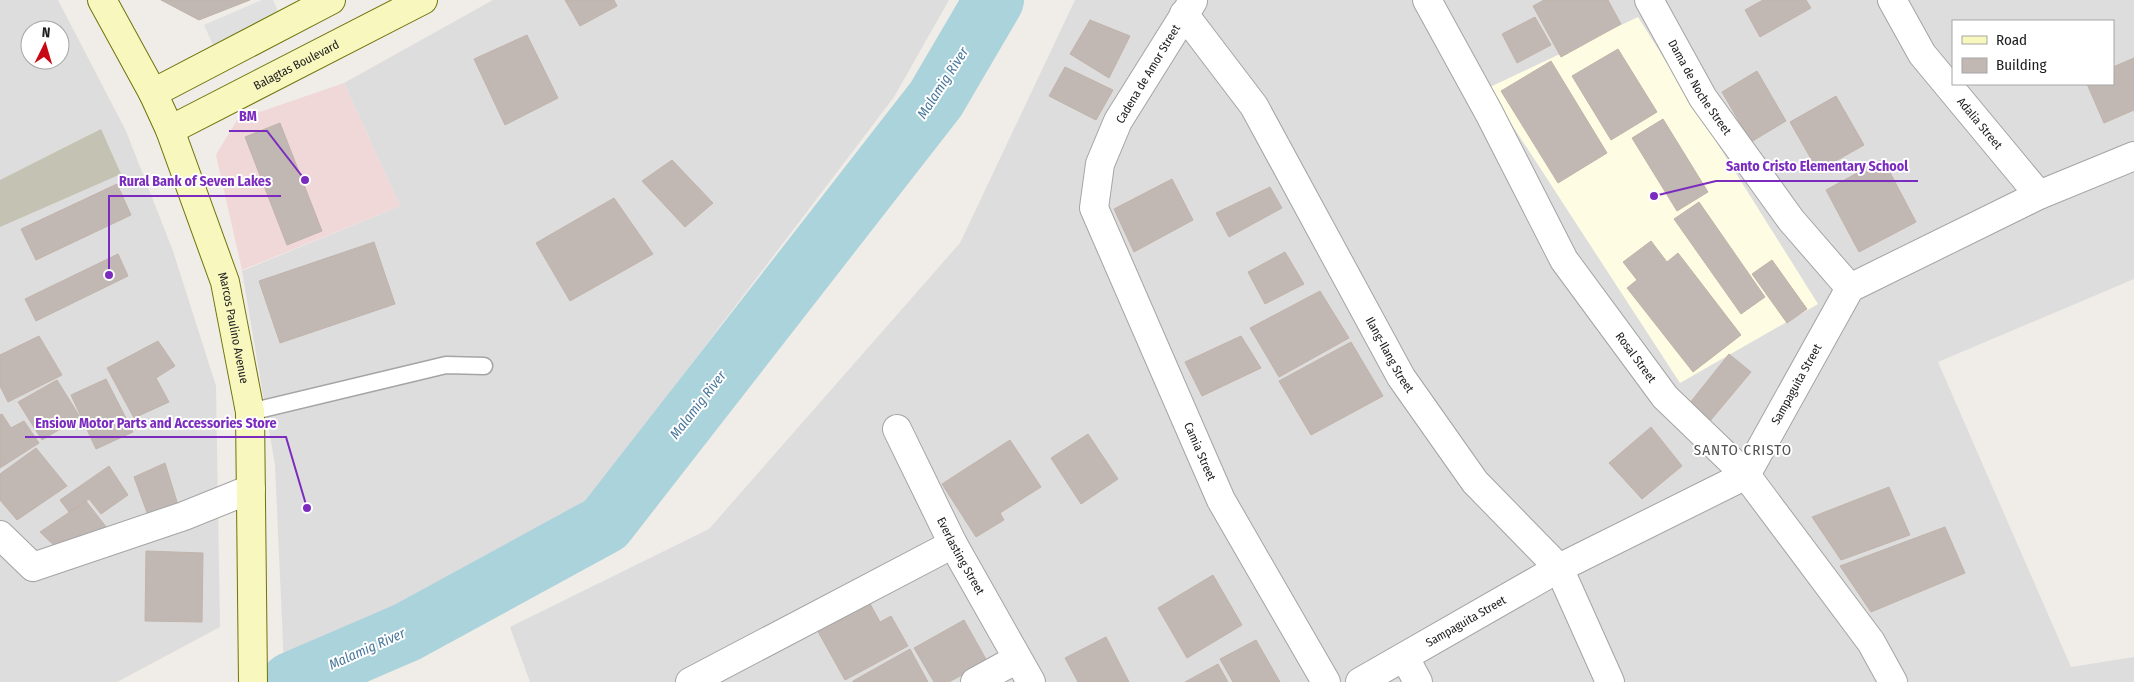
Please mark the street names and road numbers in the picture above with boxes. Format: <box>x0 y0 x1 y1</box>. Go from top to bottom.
street label: Cadena de Amor Street <box>1113 22 1183 126</box>
street label: Balagtas Boulevard <box>251 37 341 93</box>
street label: Dama de Noche Street <box>1665 37 1734 138</box>
street label: Adalia Street <box>1954 95 2005 152</box>
street label: Marcos Paulino Avenue <box>215 270 251 385</box>
street label: Ilang-Ilang Street <box>1363 314 1417 395</box>
street label: Rosal Street <box>1613 330 1659 385</box>
street label: Sampaguita Street <box>1768 341 1824 427</box>
street label: Camia Street <box>1181 420 1219 483</box>
street label: Everlasting Street <box>934 515 987 597</box>
street label: Sampaguita Street <box>1423 593 1508 650</box>

